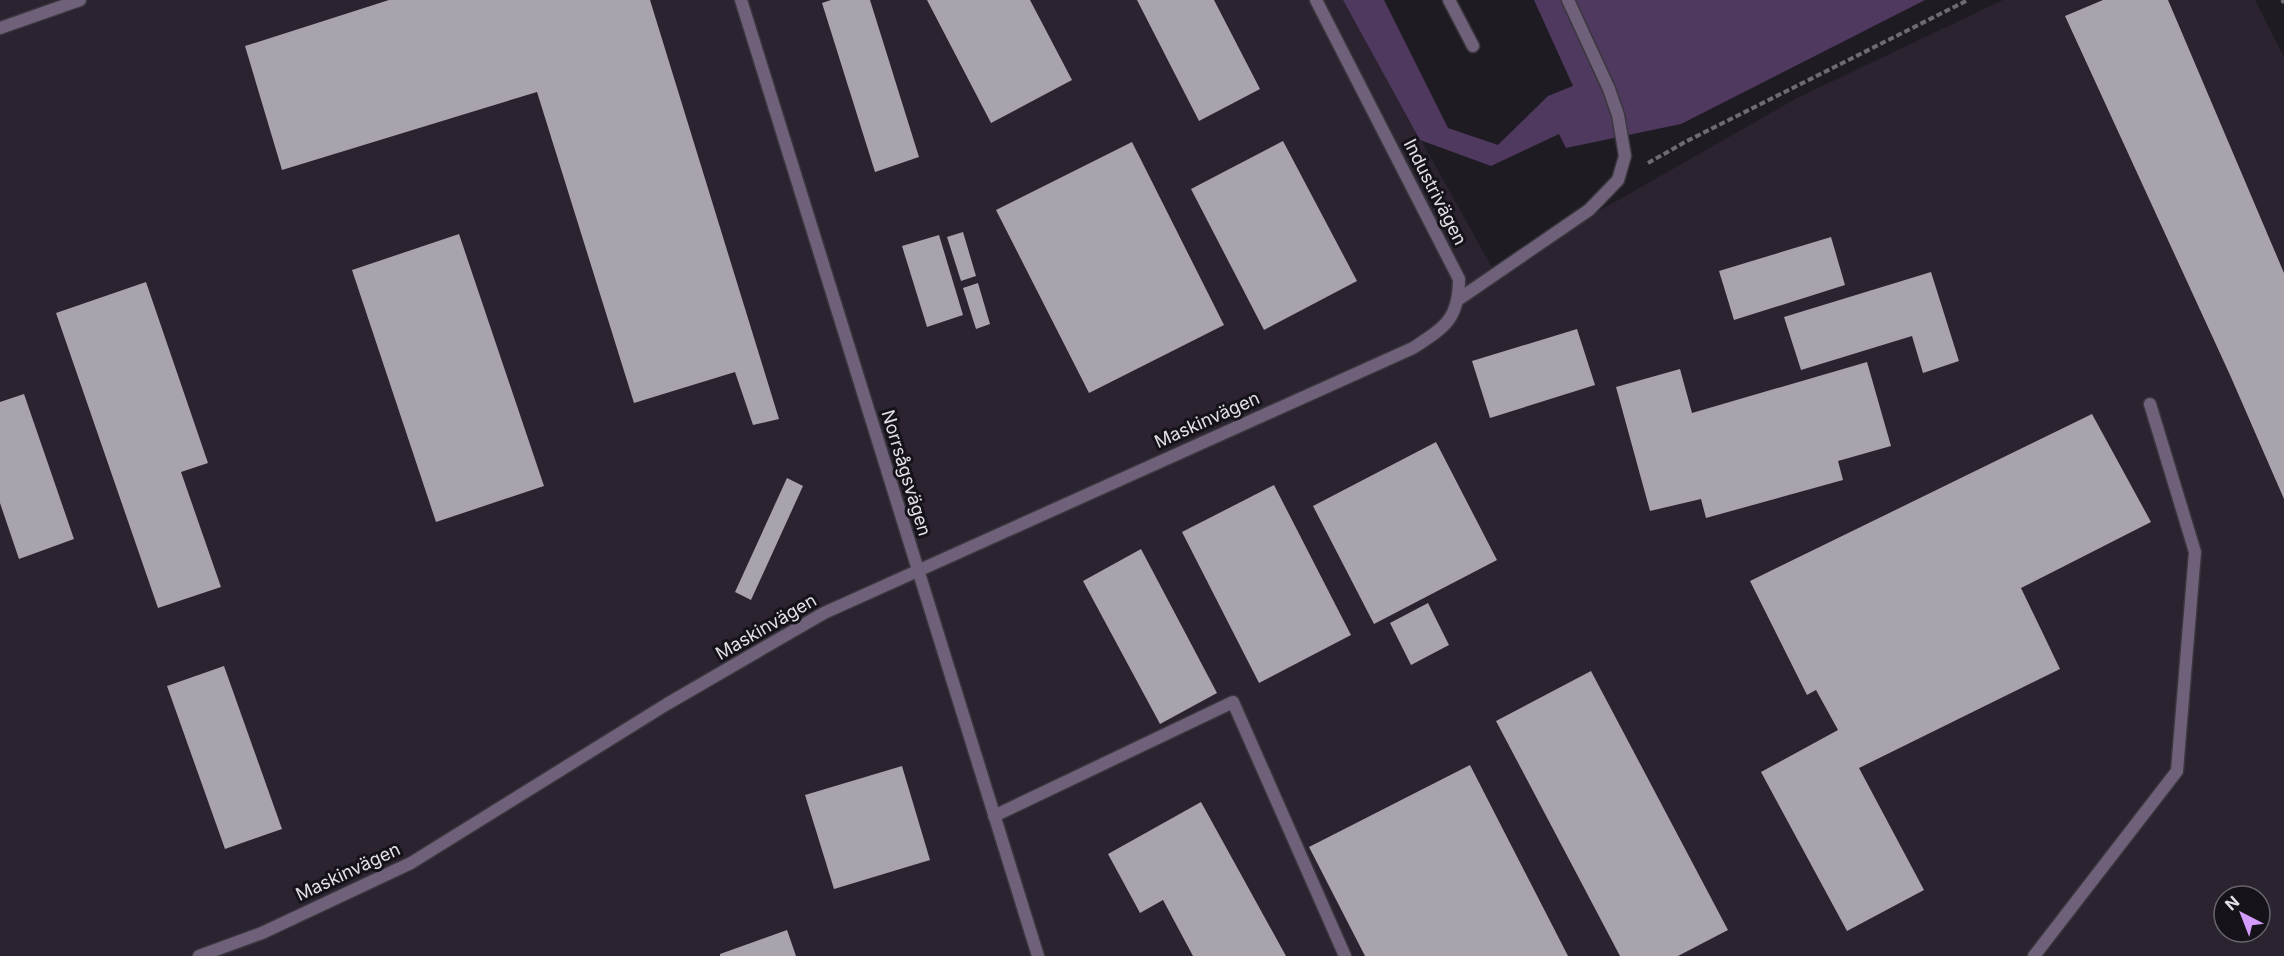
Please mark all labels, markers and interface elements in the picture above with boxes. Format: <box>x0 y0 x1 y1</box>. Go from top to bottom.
street label: Industrivägen <box>1400 135 1471 248</box>
street label: Maskinvägen <box>1151 387 1263 452</box>
street label: Norrsågsvägen <box>877 407 936 538</box>
street label: Maskinvägen <box>712 589 820 664</box>
street label: Maskinvägen <box>292 838 403 905</box>
north arrow <box>2212 884 2272 944</box>
text: N <box>2221 891 2243 914</box>

